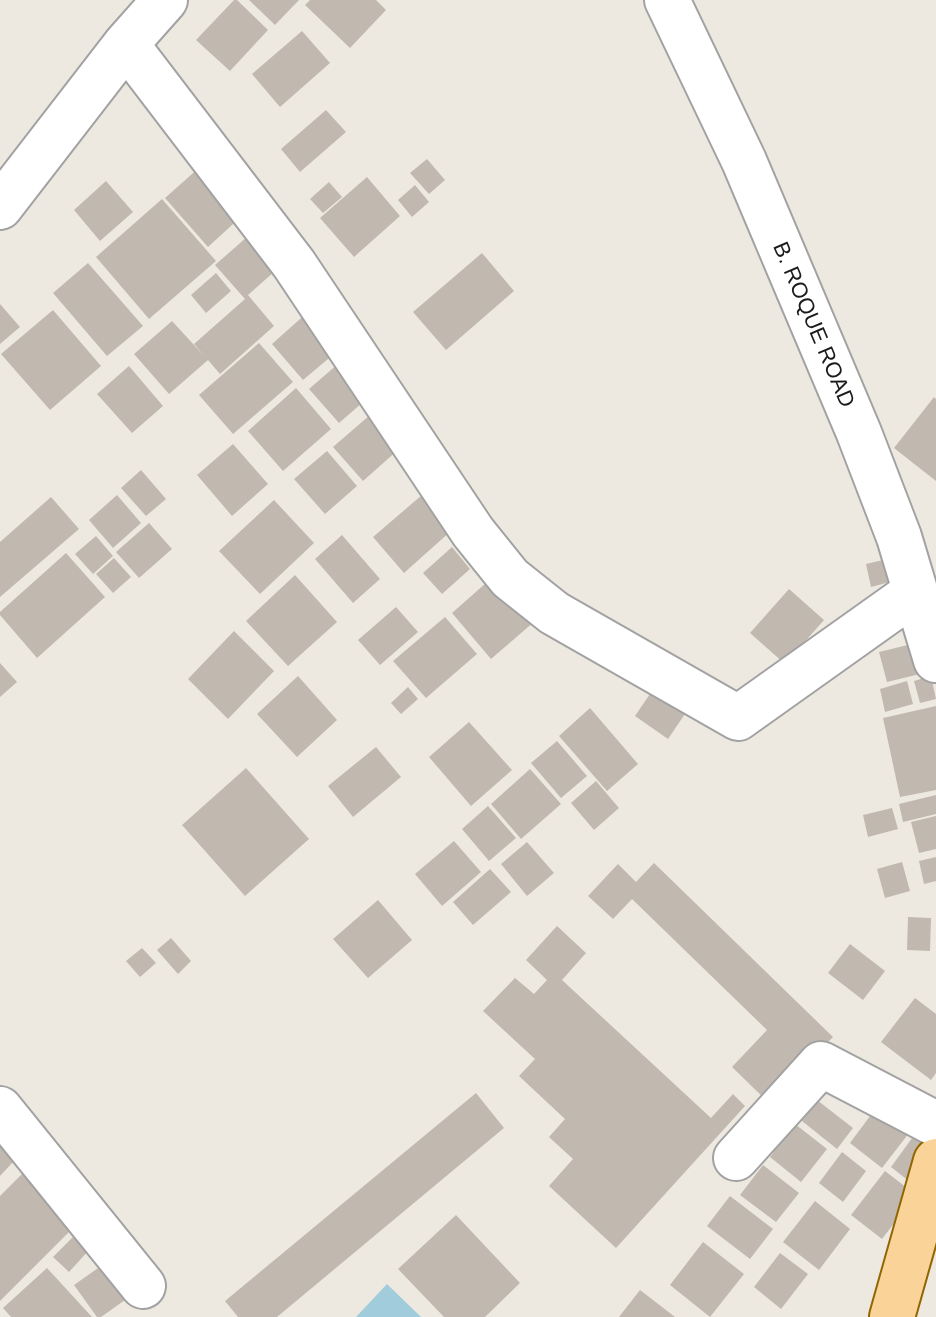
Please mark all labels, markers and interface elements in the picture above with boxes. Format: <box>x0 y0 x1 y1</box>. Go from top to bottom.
street label: B. ROQUE ROAD <box>766 238 860 412</box>

